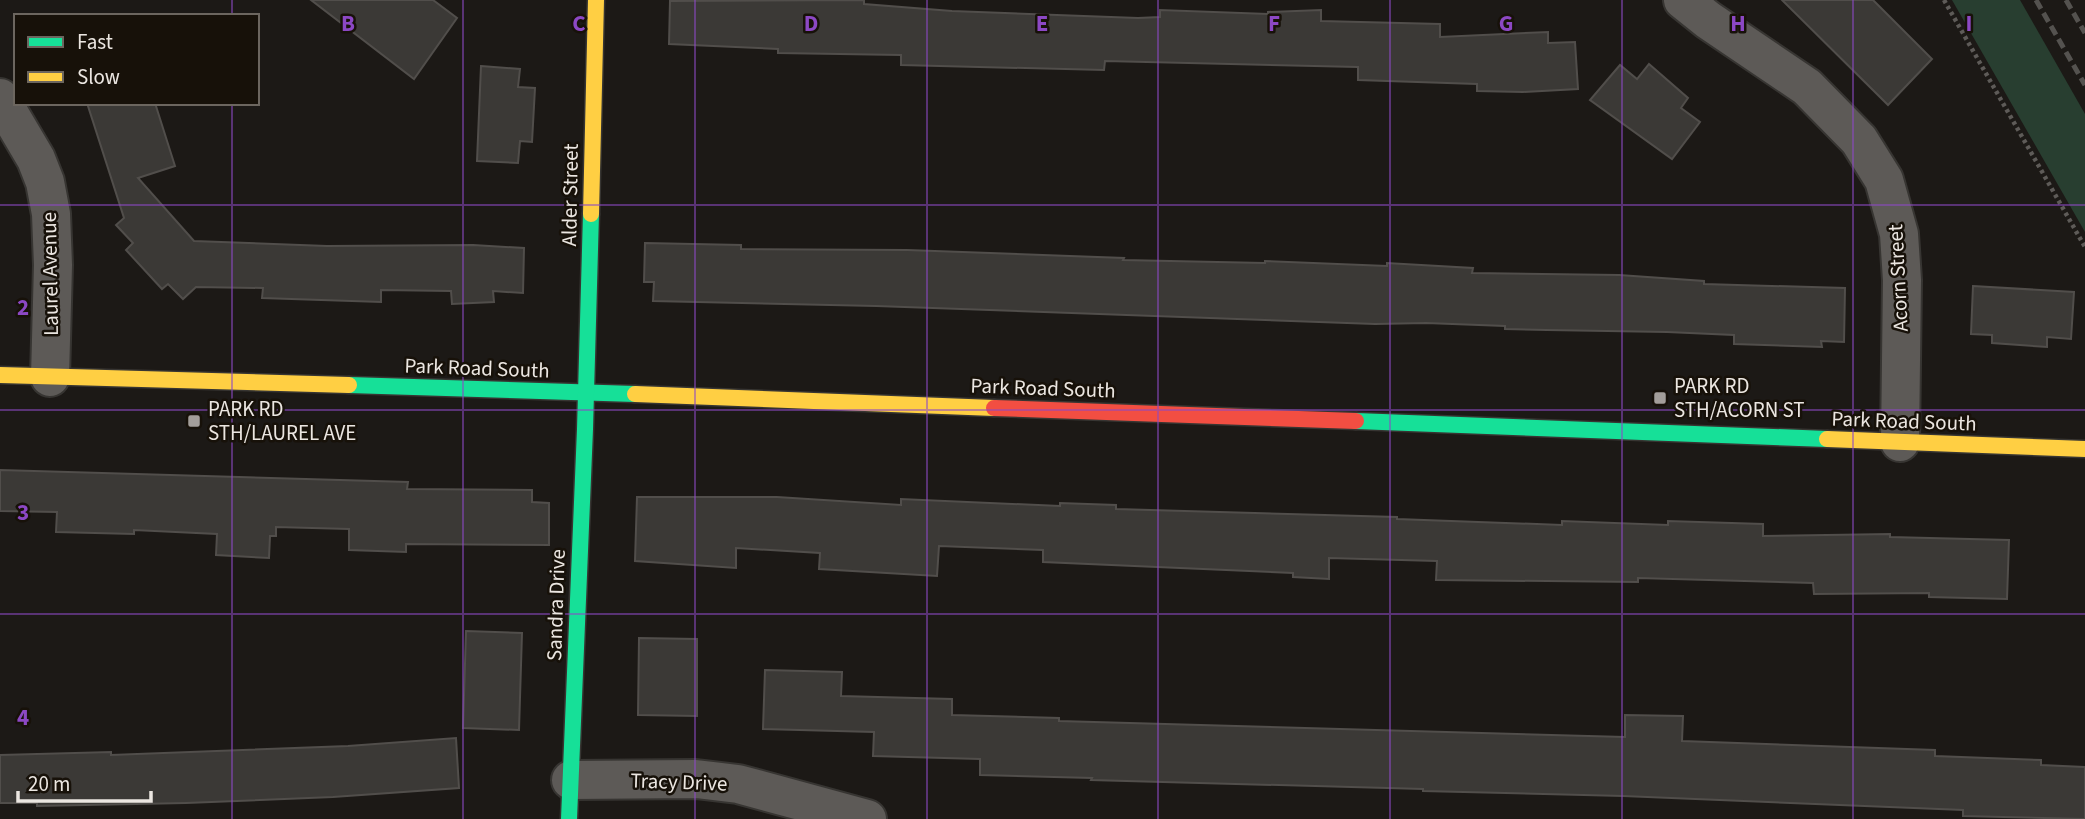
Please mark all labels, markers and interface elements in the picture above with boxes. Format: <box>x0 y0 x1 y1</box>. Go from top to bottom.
text: B <box>341 7 355 40</box>
text: C <box>572 7 586 40</box>
text: D <box>804 7 818 40</box>
text: E <box>1036 7 1048 40</box>
text: F <box>1268 7 1280 40</box>
text: G <box>1499 7 1513 40</box>
text: H <box>1730 7 1746 40</box>
text: I <box>1966 7 1972 40</box>
legend <box>14 14 259 105</box>
text: Fast <box>77 27 113 57</box>
text: Slow <box>77 62 120 92</box>
street label: Alder Street <box>554 143 586 247</box>
street label: Laurel Avenue <box>34 212 66 336</box>
street label: Acorn Street <box>1880 224 1916 332</box>
text: 2 <box>17 291 29 324</box>
street label: Park Road South <box>404 350 550 386</box>
street label: Park Road South <box>970 370 1116 406</box>
place label: PARK RD STH/ACORN ST <box>1674 371 1805 425</box>
marker: PARK RD STH/ACORN ST <box>1652 390 1668 406</box>
place label: PARK RD STH/LAUREL AVE <box>208 394 356 448</box>
street label: Park Road South <box>1831 403 1977 439</box>
marker: PARK RD STH/LAUREL AVE <box>186 413 202 429</box>
text: 3 <box>17 496 29 529</box>
street label: Sandra Drive <box>539 548 573 662</box>
text: 4 <box>17 701 29 734</box>
scale bar <box>18 760 150 804</box>
street label: Tracy Drive <box>630 765 728 799</box>
text: 20 m <box>28 769 70 799</box>

